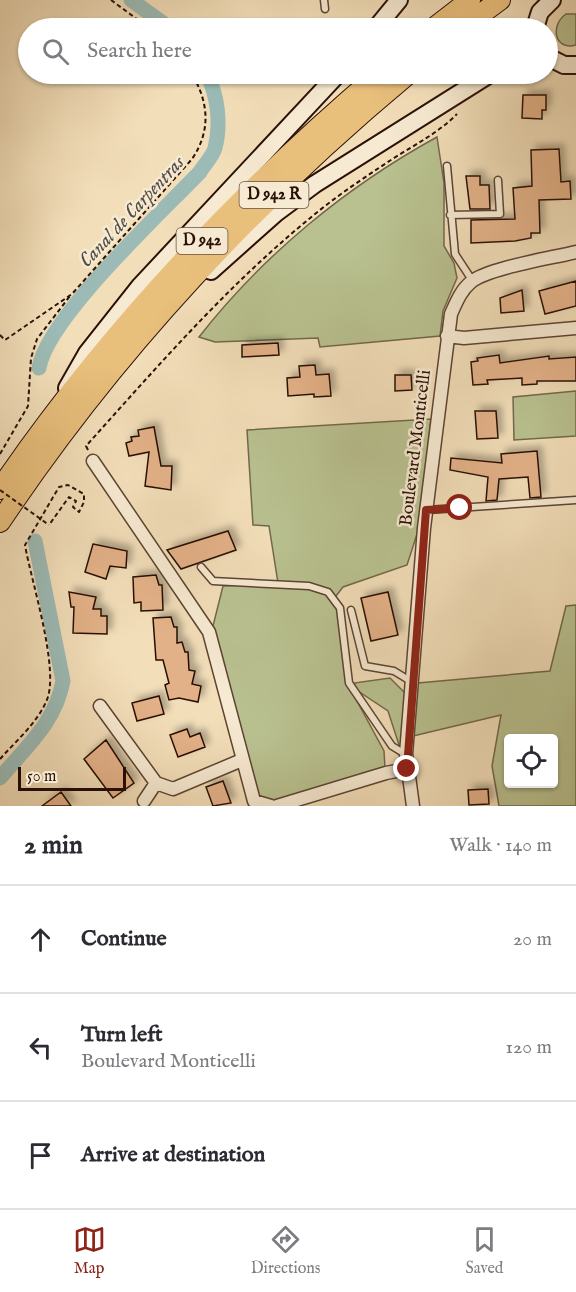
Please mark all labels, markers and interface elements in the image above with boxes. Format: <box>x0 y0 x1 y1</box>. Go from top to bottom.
search box <box>18 18 558 84</box>
icon: search <box>39 35 72 68</box>
text: Search here <box>87 37 192 65</box>
water label: Canal de Carpentras <box>74 151 190 273</box>
road number: D 942 R <box>240 182 308 208</box>
road number: D 942 <box>176 228 228 254</box>
street label: Boulevard Monticelli <box>395 368 437 527</box>
route start <box>446 494 472 520</box>
map controls <box>504 734 558 788</box>
button: locate <box>504 734 558 788</box>
route end <box>393 755 419 781</box>
scale bar <box>18 764 126 792</box>
text: 50 m <box>27 767 56 787</box>
text: 2 min <box>24 829 83 862</box>
text: Walk · 140 m <box>449 833 552 858</box>
icon: ahead <box>24 923 57 956</box>
text: Continue <box>81 925 167 953</box>
text: 20 m <box>513 927 552 952</box>
text: Turn left <box>81 1021 163 1049</box>
icon: left <box>24 1031 57 1064</box>
text: 120 m <box>506 1035 552 1060</box>
text: Boulevard Monticelli <box>81 1049 256 1074</box>
icon: arrive <box>24 1139 57 1172</box>
text: Arrive at destination <box>81 1141 265 1169</box>
tab: Map <box>73 1223 106 1279</box>
tab: Directions <box>251 1223 320 1279</box>
tab: Saved <box>466 1223 503 1279</box>

